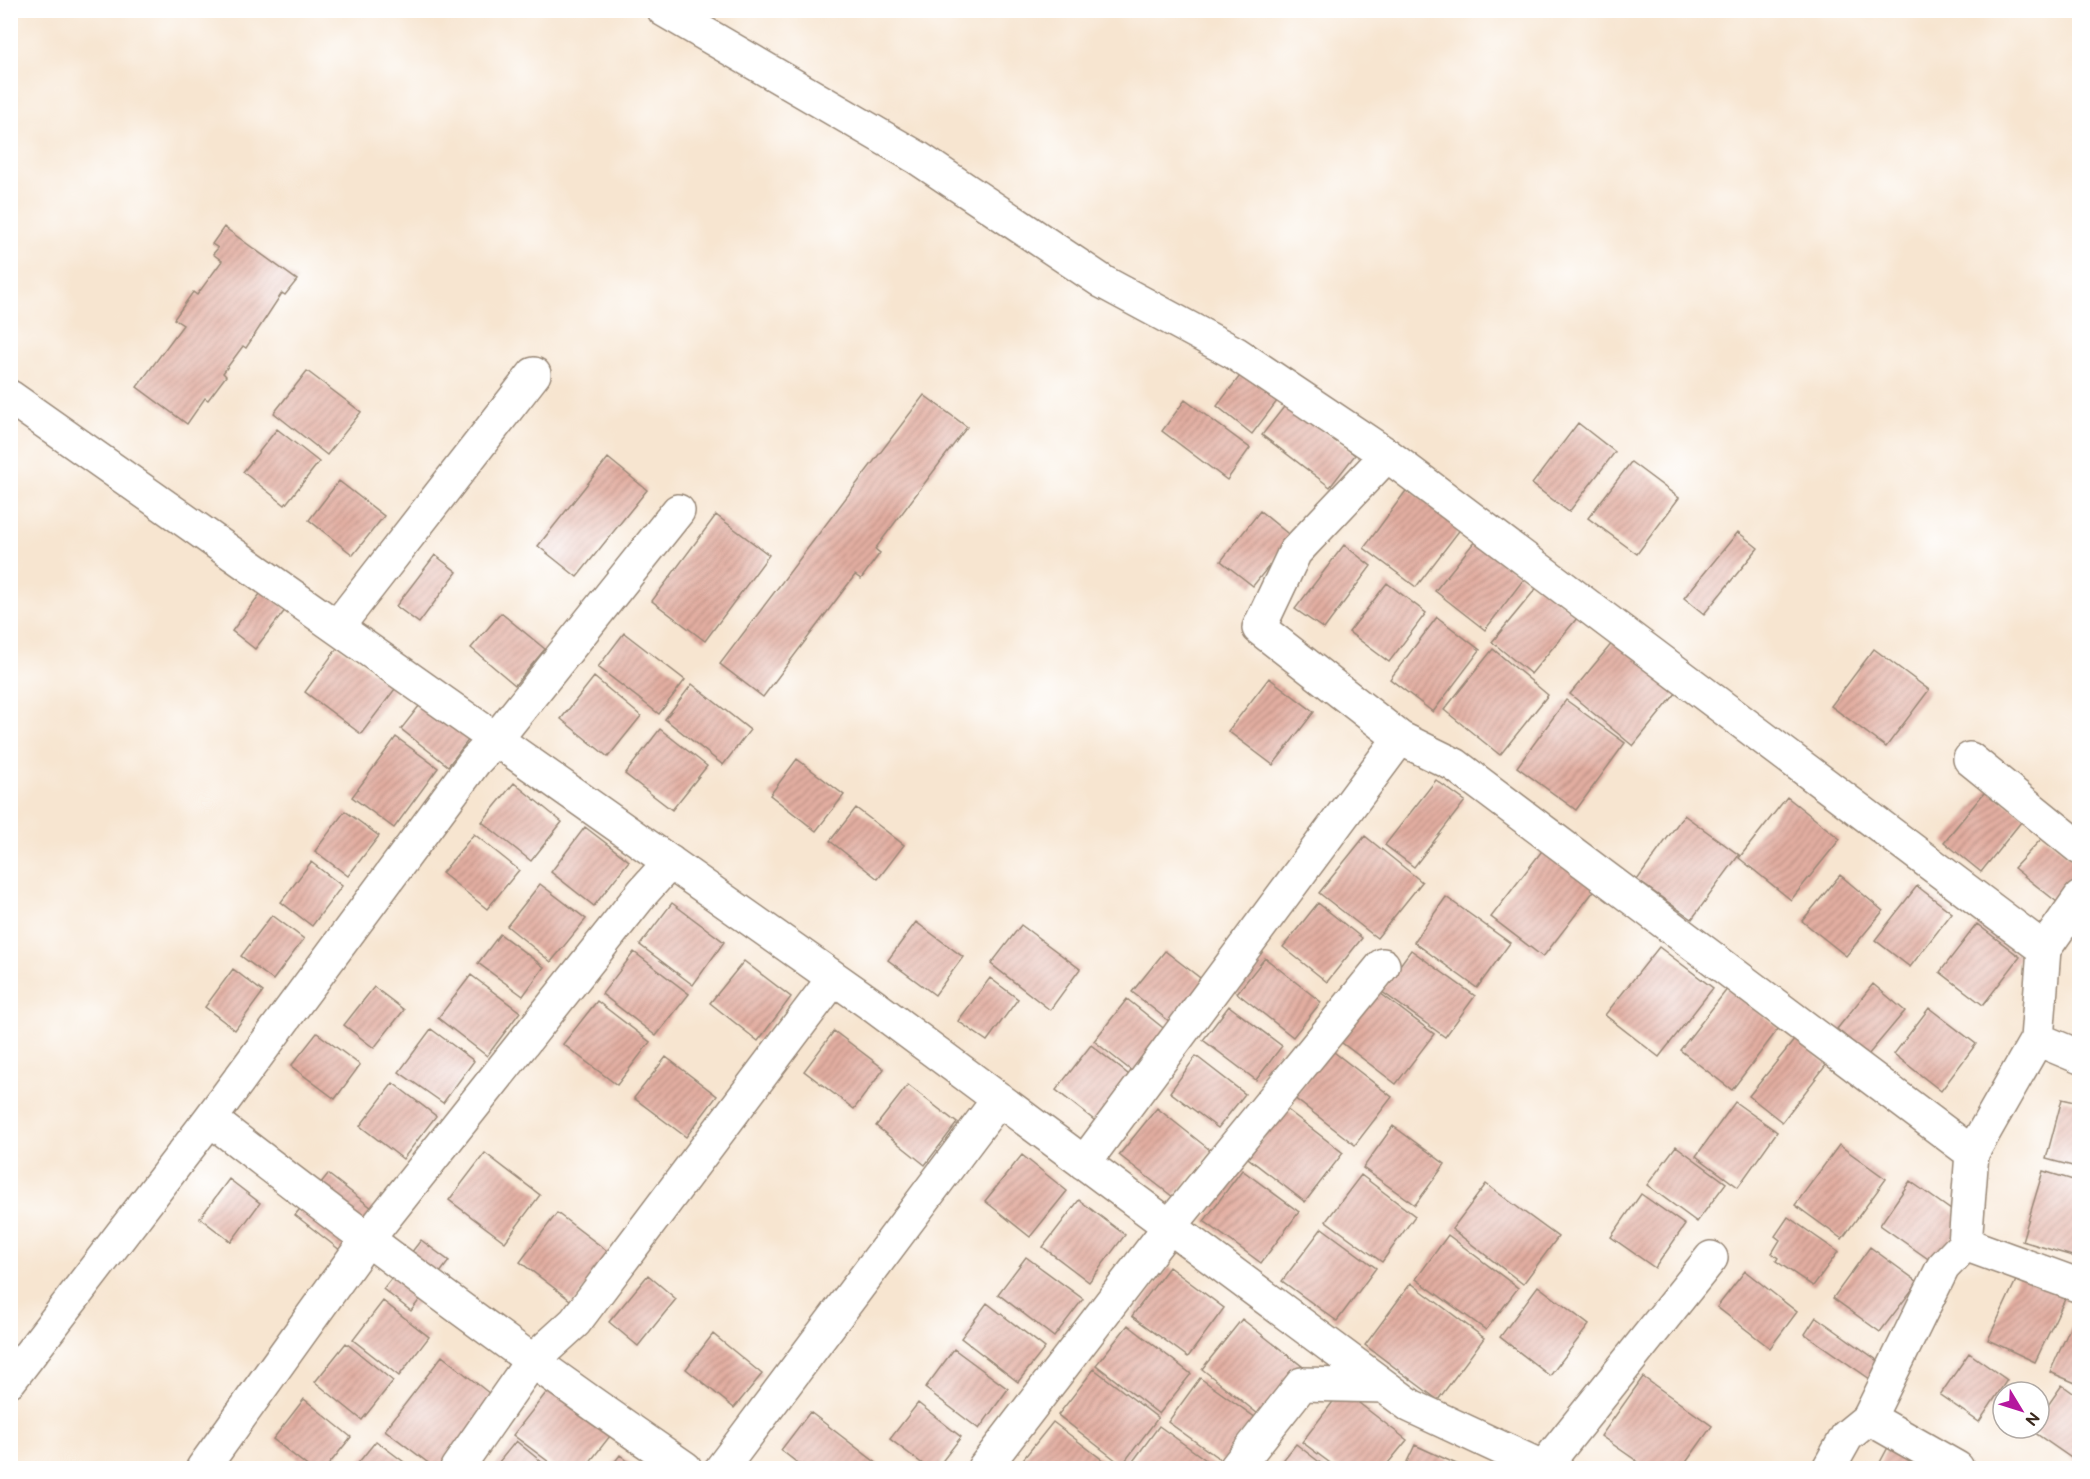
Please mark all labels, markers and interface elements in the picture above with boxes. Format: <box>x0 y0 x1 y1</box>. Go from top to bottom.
north arrow <box>1991 1380 2051 1440</box>
text: N <box>2020 1408 2043 1429</box>

